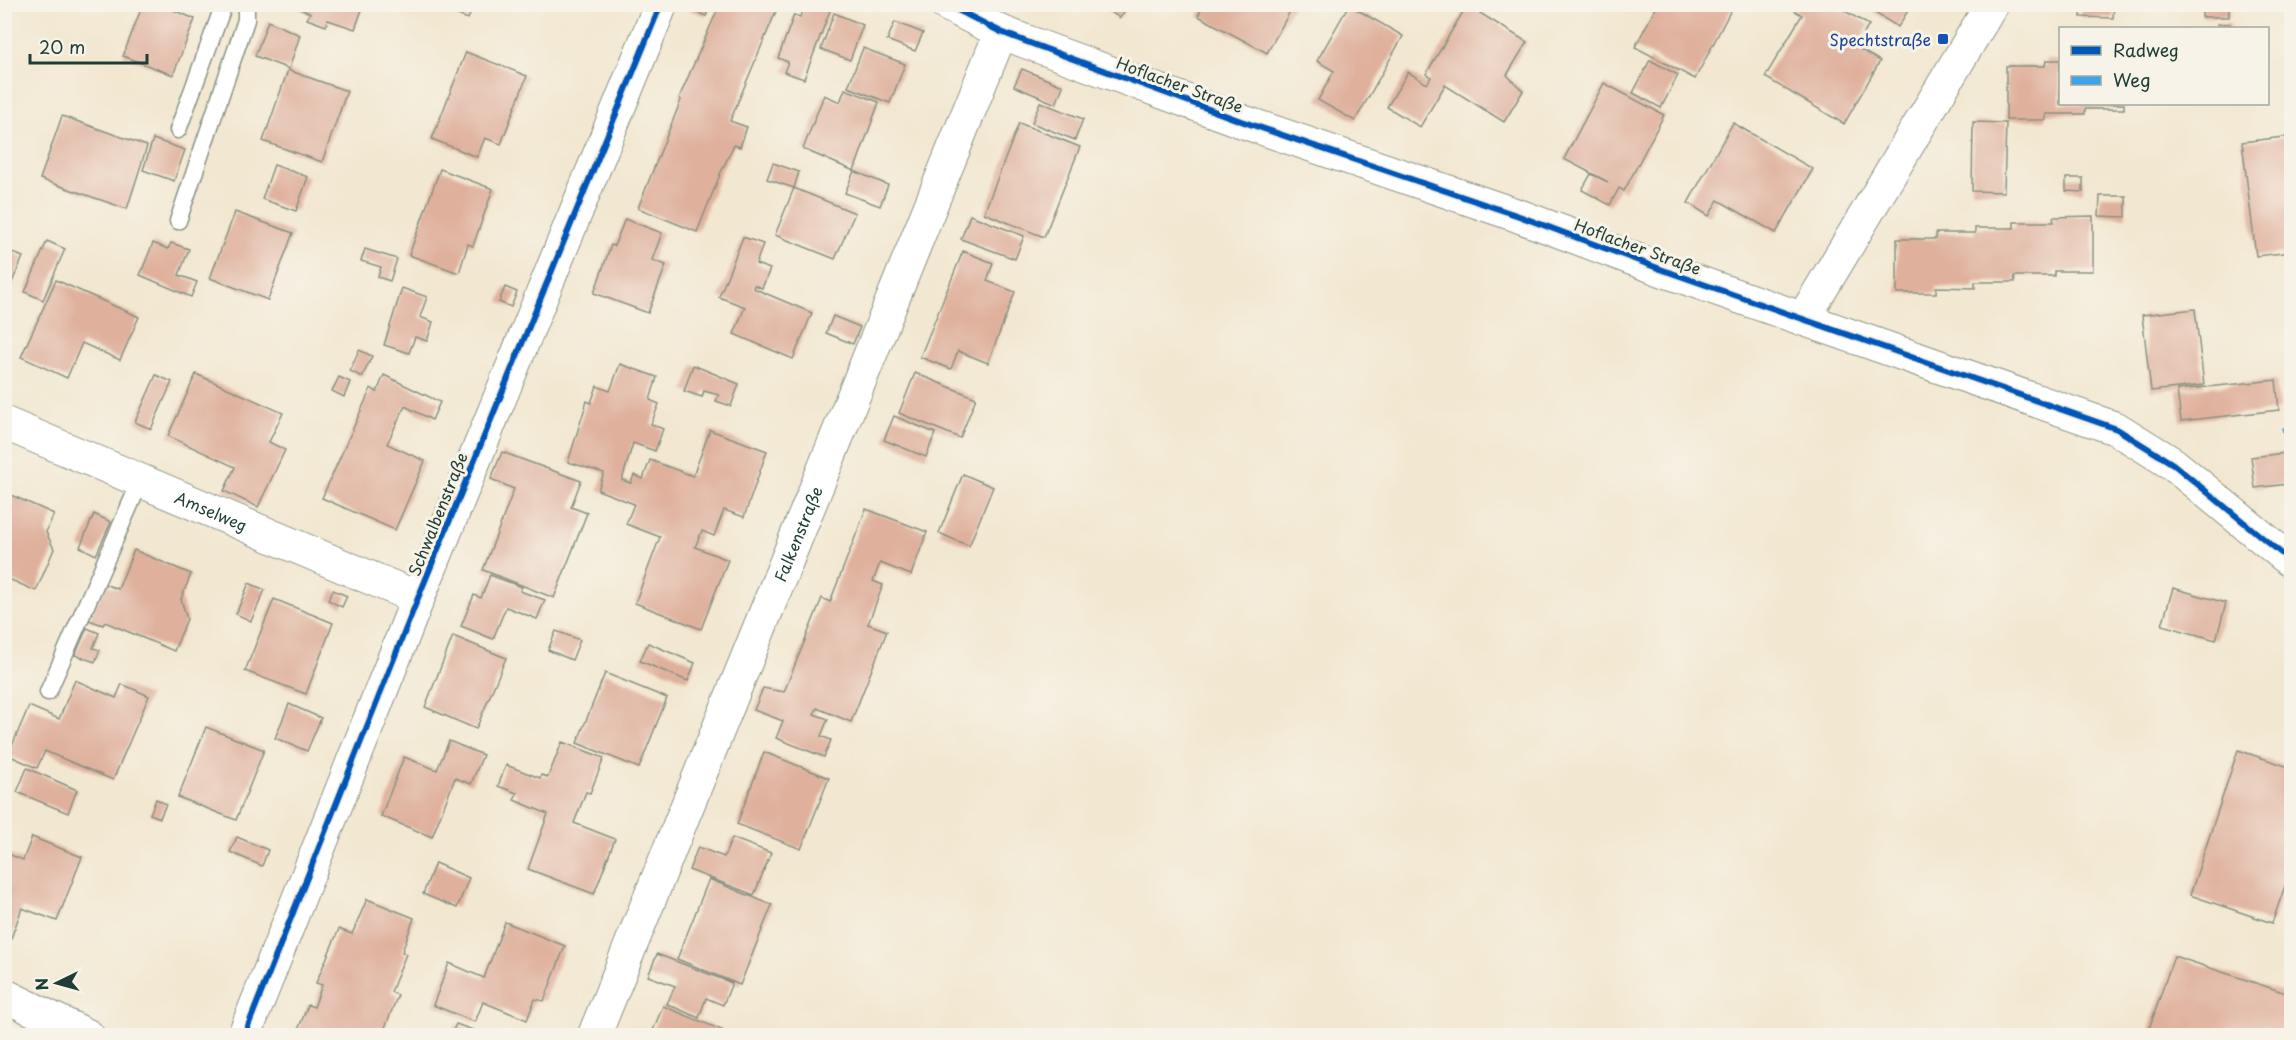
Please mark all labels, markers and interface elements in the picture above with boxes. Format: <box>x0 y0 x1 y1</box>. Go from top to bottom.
scale bar <box>30 27 147 65</box>
place label: Spechtstraße <box>1830 27 1931 51</box>
legend <box>2059 27 2269 105</box>
marker: Spechtstraße <box>1936 32 1950 46</box>
text: 20 m <box>39 33 85 60</box>
text: Radweg <box>2113 36 2179 63</box>
street label: Hoflacher Straße <box>1113 50 1247 118</box>
text: Weg <box>2113 66 2151 93</box>
street label: Hoflacher Straße <box>1571 212 1705 280</box>
street label: Schwalbenstraße <box>401 449 473 579</box>
street label: Falkenstraße <box>768 482 828 585</box>
street label: Amselweg <box>171 485 251 537</box>
north arrow <box>27 953 87 1013</box>
text: N <box>29 977 54 992</box>

